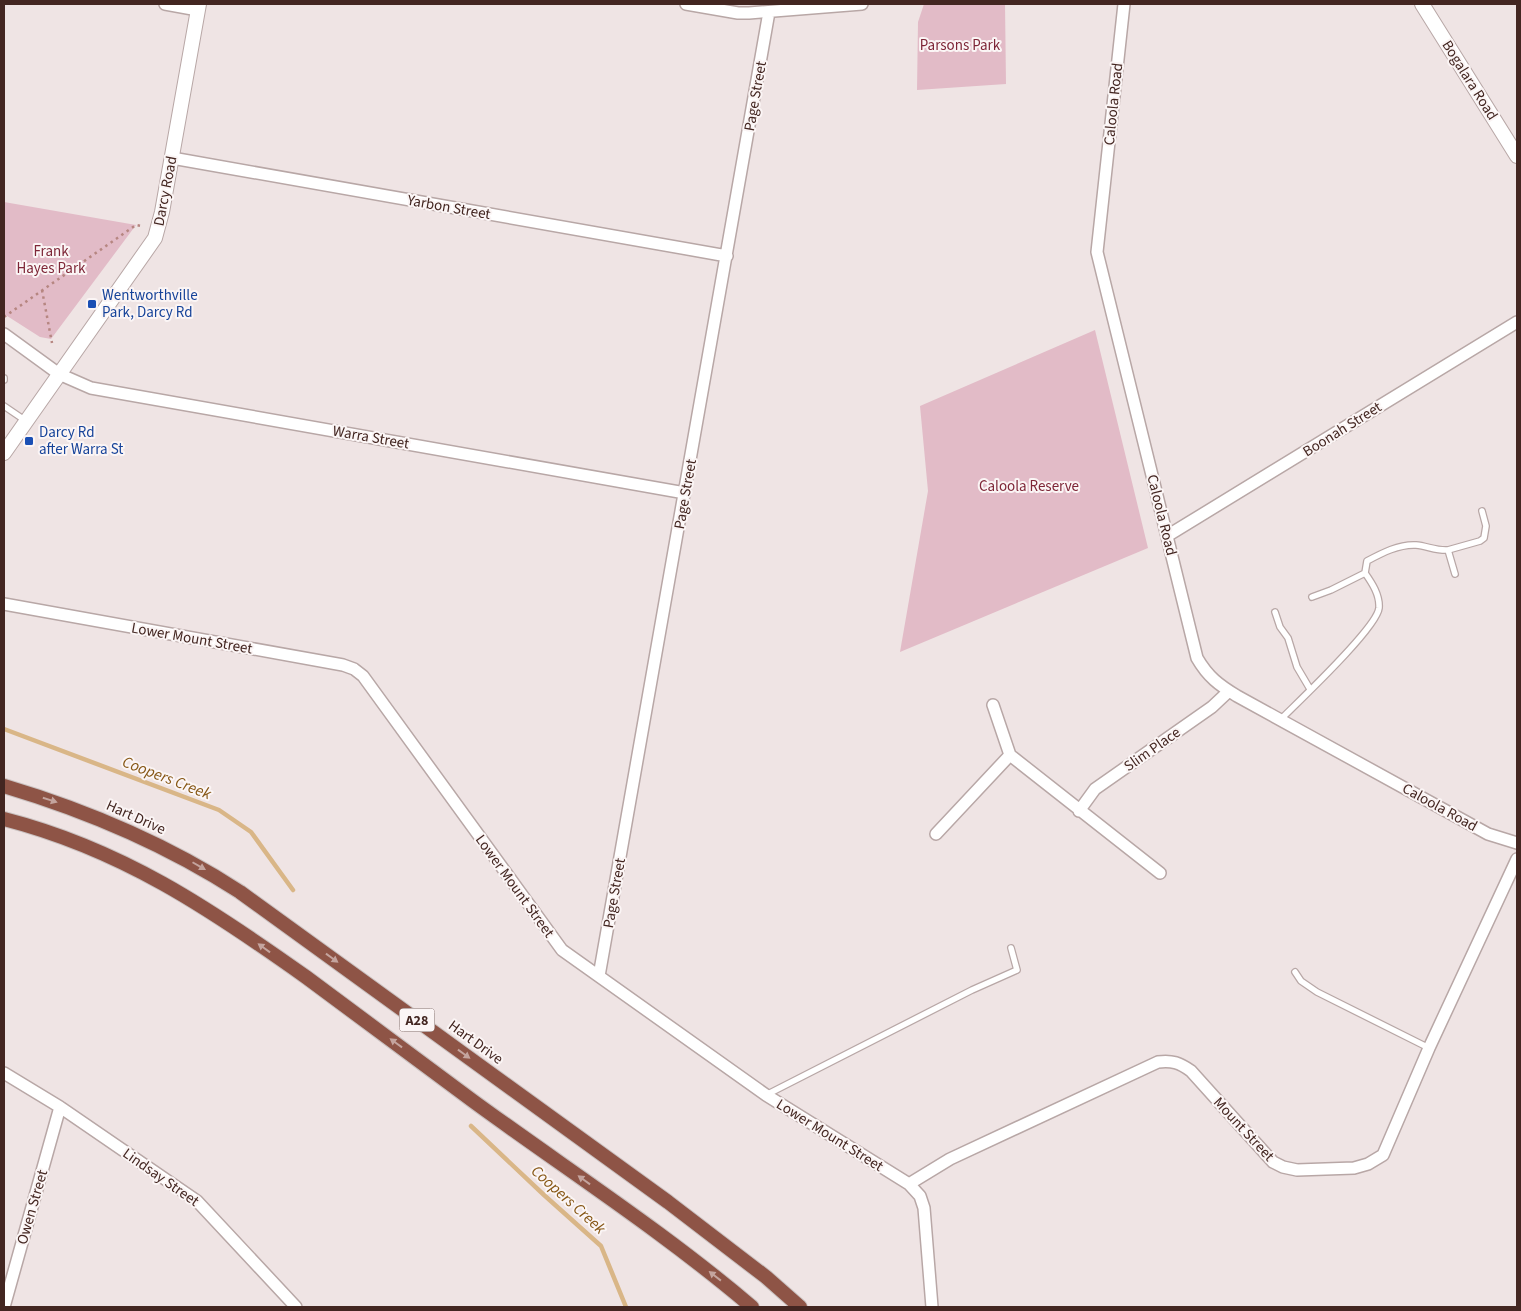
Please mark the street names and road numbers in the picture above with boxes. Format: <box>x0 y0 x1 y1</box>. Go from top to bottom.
street label: Bogalara Road <box>1437 36 1503 124</box>
street label: Page Street <box>739 59 772 133</box>
street label: Caloola Road <box>1099 62 1128 146</box>
street label: Darcy Road <box>148 154 183 228</box>
street label: Yarbon Street <box>405 190 492 225</box>
street label: Boonah Street <box>1299 397 1386 462</box>
street label: Warra Street <box>331 420 411 455</box>
street label: Page Street <box>669 457 702 531</box>
street label: Caloola Road <box>1141 472 1182 558</box>
street label: Lower Mount Street <box>130 618 254 659</box>
street label: Slim Place <box>1120 722 1185 777</box>
street label: Caloola Road <box>1398 778 1481 837</box>
street label: Hart Drive <box>103 795 169 840</box>
street label: Lower Mount Street <box>470 831 559 942</box>
street label: Page Street <box>598 856 631 930</box>
road number: A28 <box>400 1008 434 1032</box>
street label: Hart Drive <box>444 1015 507 1069</box>
street label: Mount Street <box>1208 1093 1279 1166</box>
street label: Lower Mount Street <box>772 1094 887 1177</box>
street label: Lindsay Street <box>118 1143 203 1212</box>
street label: Owen Street <box>12 1167 53 1247</box>

